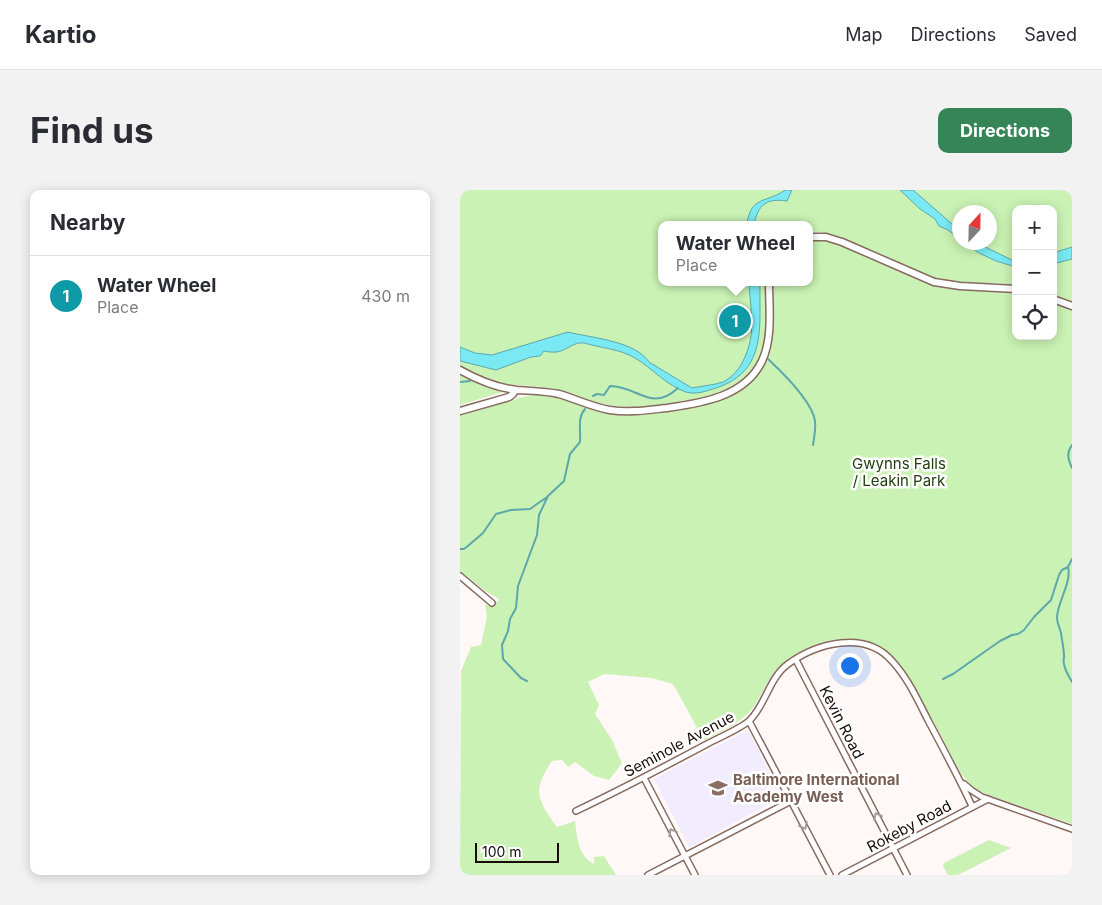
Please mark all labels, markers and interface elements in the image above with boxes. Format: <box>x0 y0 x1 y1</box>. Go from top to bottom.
text: Kartio <box>25 20 96 49</box>
text: Map <box>845 24 883 45</box>
text: Directions <box>911 24 996 45</box>
text: Saved <box>1024 24 1077 45</box>
button: Directions <box>938 108 1072 153</box>
text: Find us <box>30 109 154 151</box>
north arrow <box>952 205 997 250</box>
map controls <box>1012 205 1057 340</box>
button: + <box>1012 205 1057 250</box>
text: Nearby <box>50 210 125 235</box>
popup <box>658 221 813 286</box>
text: Water Wheel <box>676 232 795 255</box>
button: − <box>1012 250 1057 295</box>
text: Place <box>676 255 717 275</box>
text: Water Wheel <box>97 274 216 297</box>
text: 1 <box>63 286 69 306</box>
text: 430 m <box>361 286 410 306</box>
button: locate <box>1012 295 1057 340</box>
text: Place <box>97 297 139 317</box>
pin: 1 <box>719 302 751 340</box>
park label: Gwynns Falls / Leakin Park <box>852 454 946 490</box>
your location <box>837 653 863 679</box>
street label: Kevin Road <box>816 682 868 762</box>
street label: Seminole Avenue <box>621 707 737 781</box>
place label: Baltimore International Academy West <box>733 770 900 806</box>
school or university icon: Baltimore International Academy West <box>707 777 729 799</box>
street label: Rokeby Road <box>864 796 954 856</box>
one-way arrow <box>873 812 883 821</box>
one-way arrow <box>798 821 808 830</box>
one-way arrow <box>668 828 678 837</box>
scale bar <box>475 840 559 863</box>
text: 100 m <box>482 843 522 860</box>

